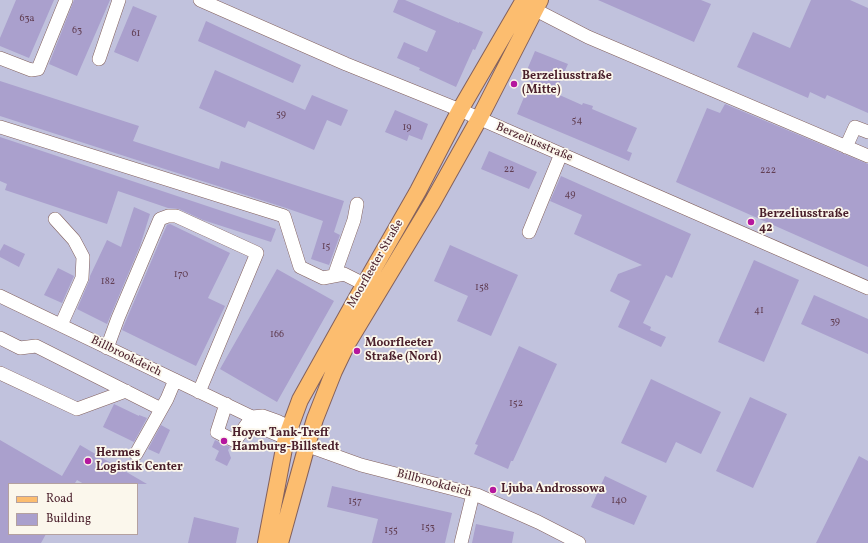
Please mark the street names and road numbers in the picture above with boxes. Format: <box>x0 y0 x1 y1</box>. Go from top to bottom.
street label: Berzeliusstraße <box>493 120 575 166</box>
street label: Moorfleeter Straße <box>345 217 407 311</box>
street label: Billbrookdeich <box>88 334 164 380</box>
street label: Billbrookdeich <box>395 467 473 501</box>

